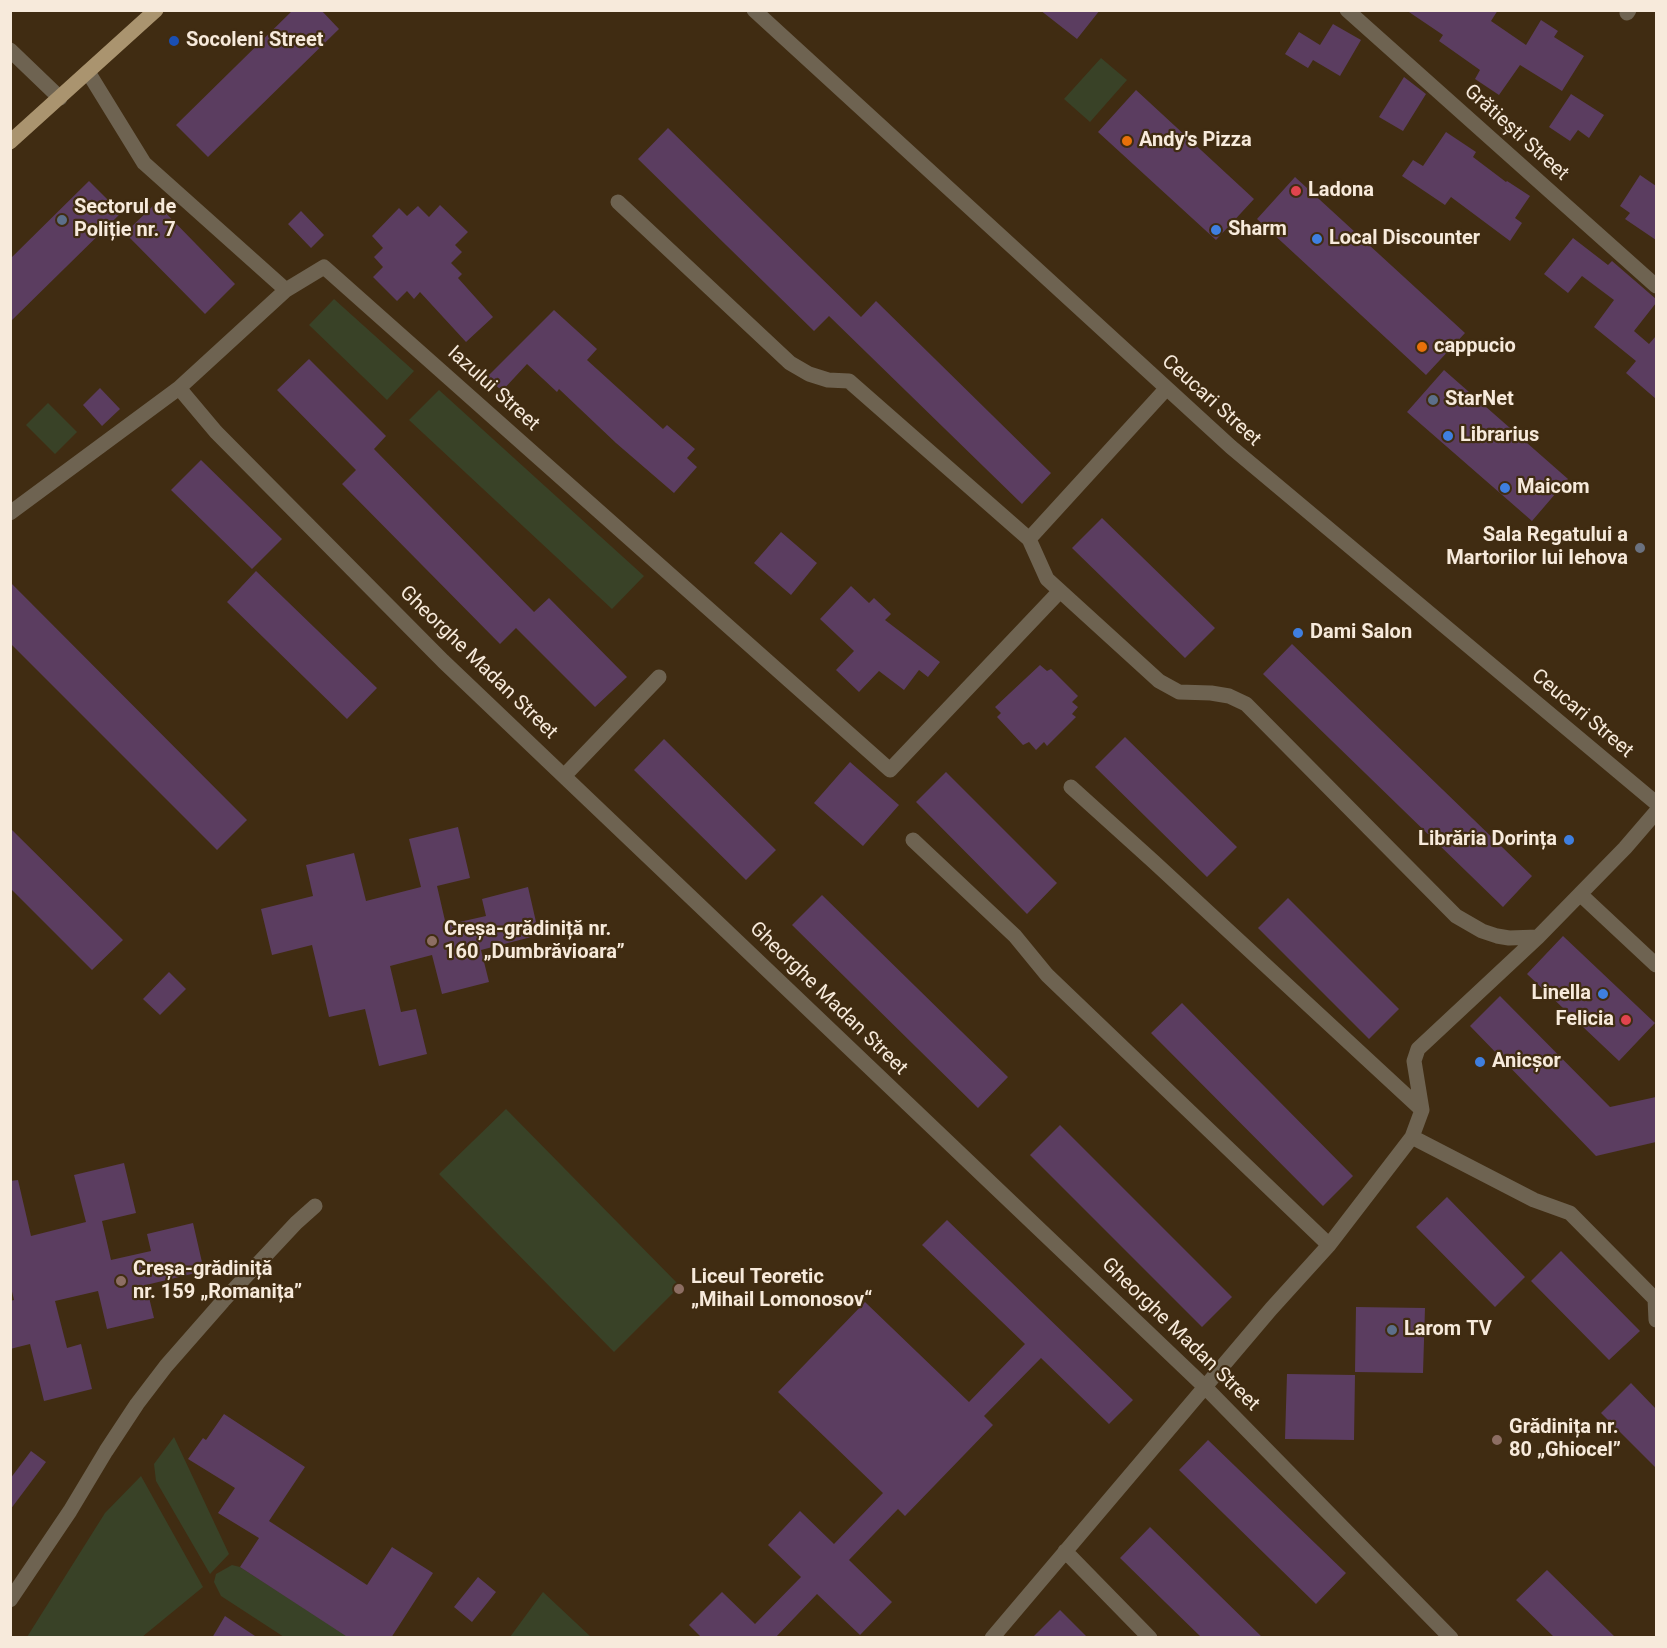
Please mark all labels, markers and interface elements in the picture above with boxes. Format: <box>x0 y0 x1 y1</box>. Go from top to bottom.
place label: Socoleni Street <box>186 29 323 53</box>
marker: Socoleni Street <box>167 34 181 48</box>
street label: Grătiești Street <box>1459 80 1573 186</box>
place label: Andy's Pizza <box>1139 129 1252 153</box>
marker: Andy's Pizza <box>1120 134 1134 148</box>
place label: Ladona <box>1308 179 1374 203</box>
marker: Ladona <box>1289 184 1303 198</box>
place label: Sectorul de Poliție nr. 7 <box>74 196 176 243</box>
marker: Sectorul de Poliție nr. 7 <box>55 213 69 227</box>
place label: Sharm <box>1228 218 1287 242</box>
marker: Sharm <box>1209 223 1223 237</box>
place label: Local Discounter <box>1329 227 1480 251</box>
marker: Local Discounter <box>1310 232 1324 246</box>
place label: cappucio <box>1434 335 1516 359</box>
marker: cappucio <box>1415 340 1429 354</box>
street label: Iazului Street <box>442 341 544 437</box>
street label: Ceucari Street <box>1156 350 1266 452</box>
place label: StarNet <box>1445 388 1514 412</box>
marker: StarNet <box>1426 393 1440 407</box>
place label: Librarius <box>1460 424 1539 448</box>
marker: Librarius <box>1441 429 1455 443</box>
place label: Maicom <box>1517 476 1590 500</box>
marker: Maicom <box>1498 481 1512 495</box>
place label: Sala Regatului a Martorilor lui Iehova <box>1446 524 1628 571</box>
marker: Sala Regatului a Martorilor lui Iehova <box>1633 541 1647 555</box>
street label: Gheorghe Madan Street <box>394 581 562 745</box>
place label: Dami Salon <box>1310 621 1412 645</box>
marker: Dami Salon <box>1291 626 1305 640</box>
street label: Ceucari Street <box>1526 665 1638 763</box>
place label: Librăria Dorința <box>1418 828 1557 852</box>
marker: Librăria Dorința <box>1562 833 1576 847</box>
street label: Gheorghe Madan Street <box>744 917 912 1081</box>
place label: Creșa-grădiniță nr. 160 „Dumbrăvioara” <box>444 918 625 965</box>
marker: Creșa-grădiniță nr. 160 „Dumbrăvioara” <box>425 934 439 948</box>
place label: Linella <box>1532 982 1591 1006</box>
marker: Linella <box>1596 987 1610 1001</box>
place label: Felicia <box>1555 1008 1614 1032</box>
marker: Felicia <box>1619 1013 1633 1027</box>
place label: Anicșor <box>1492 1050 1561 1074</box>
marker: Anicșor <box>1473 1055 1487 1069</box>
street label: Gheorghe Madan Street <box>1096 1253 1264 1417</box>
place label: Creșa-grădiniță nr. 159 „Romanița” <box>133 1258 302 1305</box>
place label: Liceul Teoretic „Mihail Lomonosov“ <box>691 1266 872 1313</box>
marker: Creșa-grădiniță nr. 159 „Romanița” <box>114 1274 128 1288</box>
marker: Liceul Teoretic „Mihail Lomonosov“ <box>672 1282 686 1296</box>
place label: Larom TV <box>1404 1318 1492 1342</box>
marker: Larom TV <box>1385 1323 1399 1337</box>
place label: Grădinița nr. 80 „Ghiocel” <box>1509 1416 1621 1463</box>
marker: Grădinița nr. 80 „Ghiocel” <box>1490 1433 1504 1447</box>

